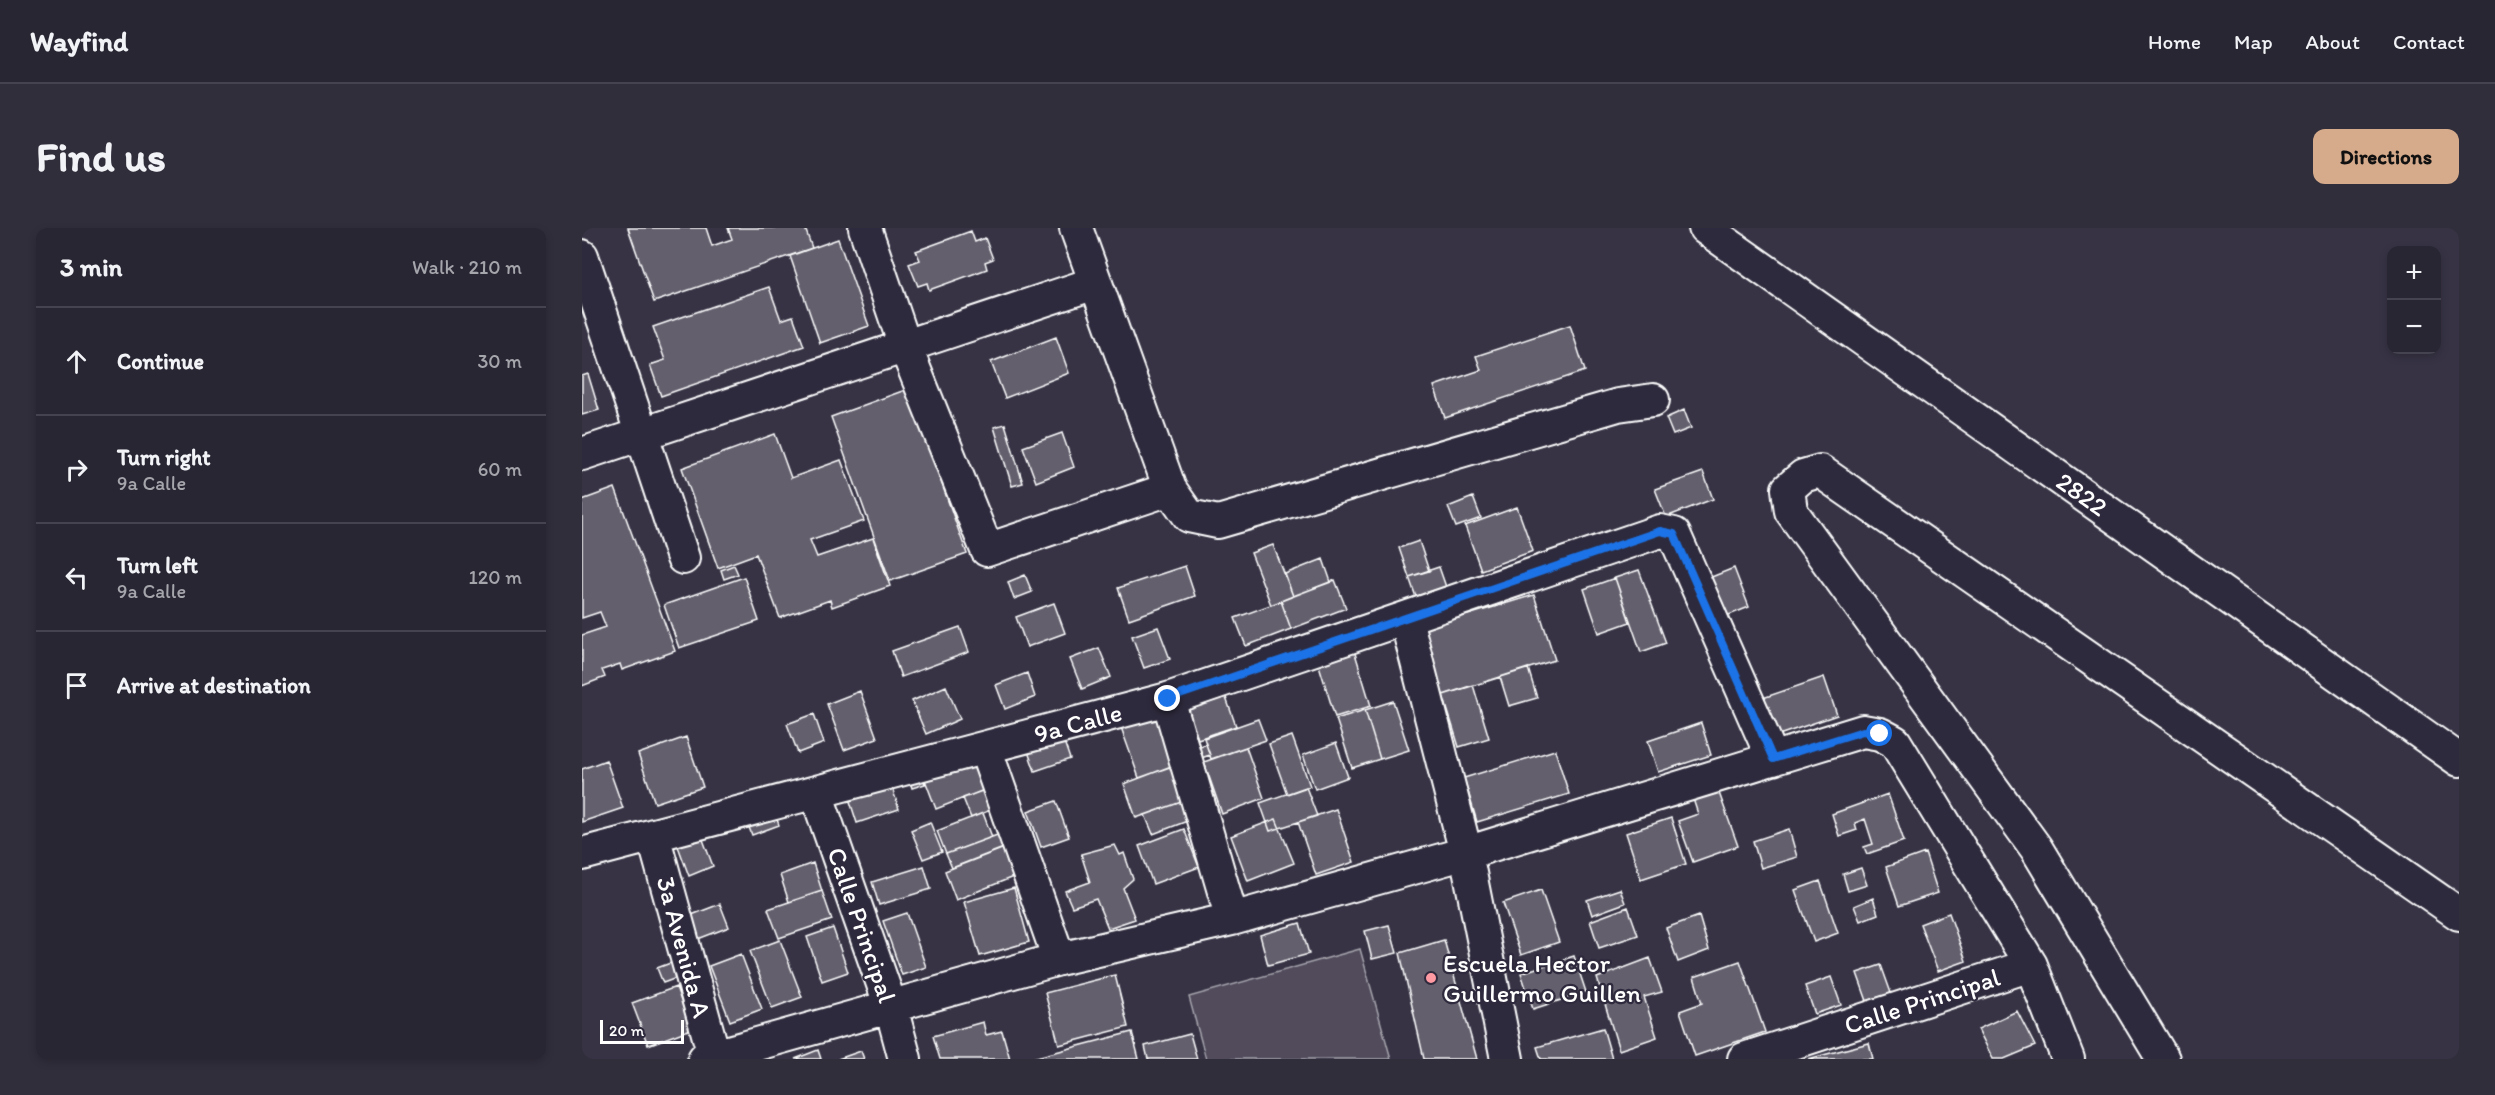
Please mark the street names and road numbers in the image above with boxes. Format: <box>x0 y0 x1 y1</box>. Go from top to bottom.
street label: 2822 <box>2050 465 2114 523</box>
street label: 9a Calle <box>1031 696 1125 750</box>
street label: Calle Principal <box>820 843 904 1007</box>
street label: 3a Avenida A <box>650 873 718 1021</box>
street label: Calle Principal <box>1840 961 2004 1041</box>

